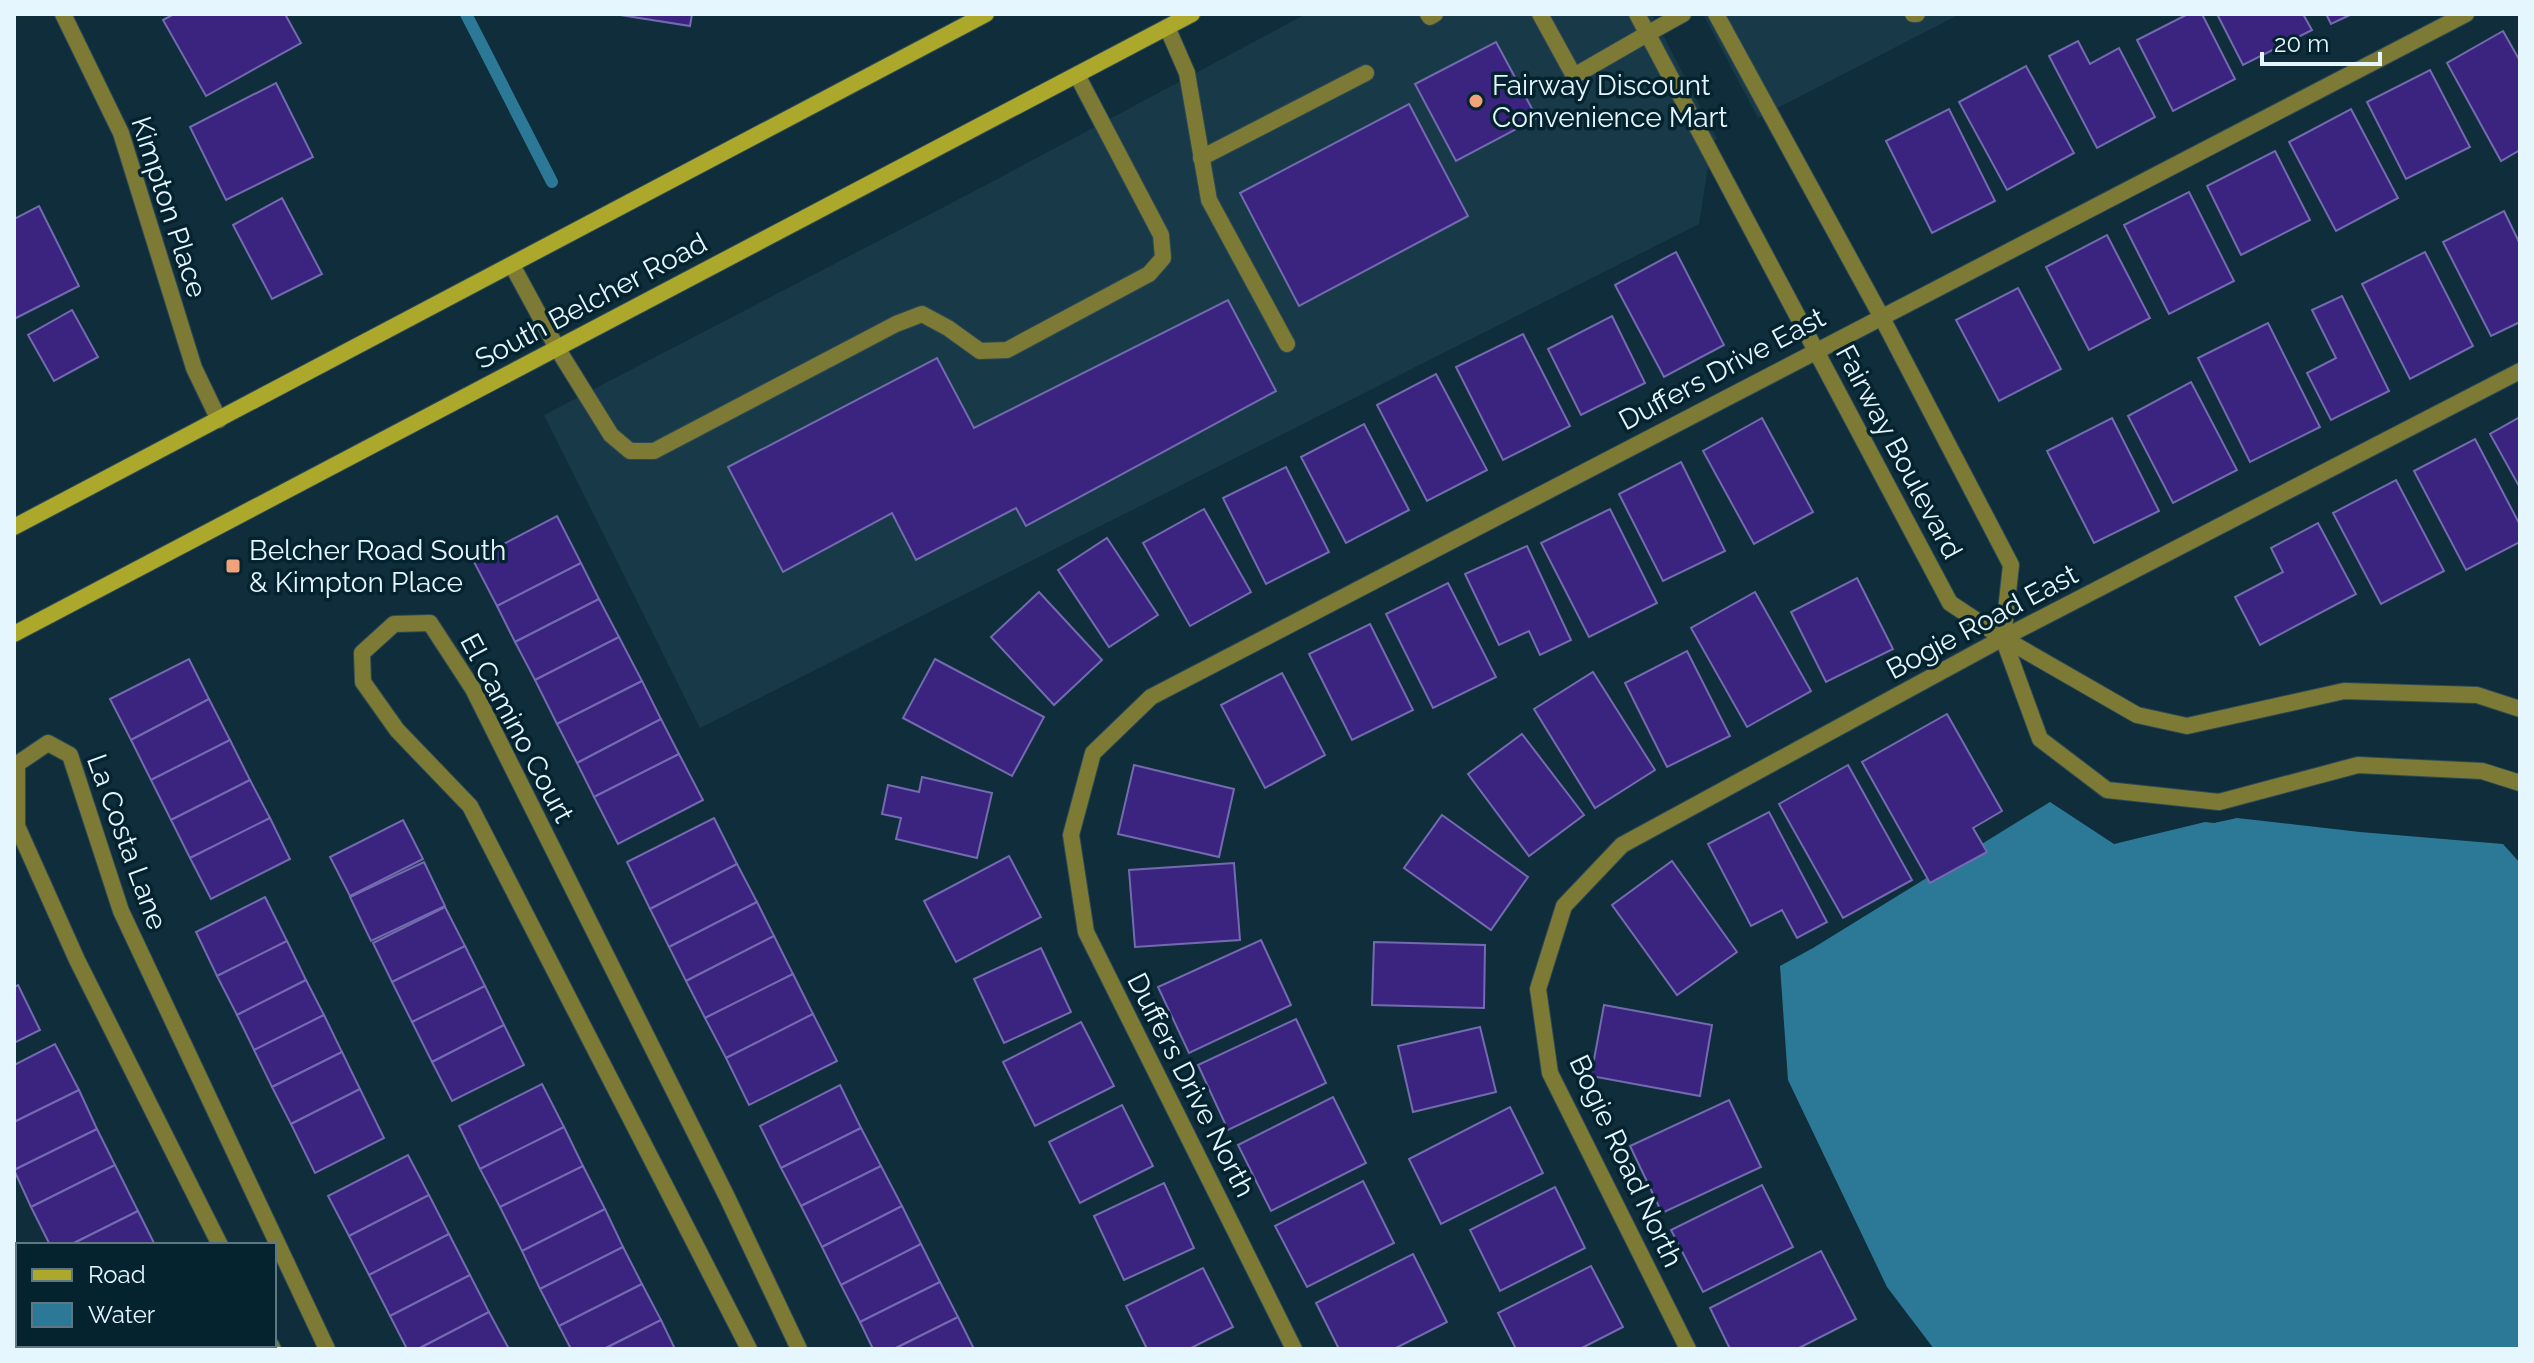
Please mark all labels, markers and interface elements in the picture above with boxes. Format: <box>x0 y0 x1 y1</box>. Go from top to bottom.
scale bar <box>2262 16 2380 66</box>
text: 20 m <box>2274 29 2329 58</box>
place label: Fairway Discount Convenience Mart <box>1492 69 1728 134</box>
marker: Fairway Discount Convenience Mart <box>1467 92 1485 110</box>
street label: Kimpton Place <box>124 112 214 302</box>
street label: South Belcher Road <box>470 226 712 376</box>
street label: Duffers Drive East <box>1613 301 1831 437</box>
street label: Fairway Boulevard <box>1829 340 1969 564</box>
place label: Belcher Road South & Kimpton Place <box>249 534 506 599</box>
marker: Belcher Road South & Kimpton Place <box>224 557 242 575</box>
street label: Bogie Road East <box>1881 557 2084 686</box>
street label: El Camino Court <box>453 628 581 829</box>
street label: La Costa Lane <box>80 750 174 934</box>
street label: Duffers Drive North <box>1120 967 1262 1203</box>
street label: Bogie Road North <box>1562 1050 1690 1272</box>
legend <box>16 1243 276 1347</box>
text: Road <box>88 1260 146 1289</box>
text: Water <box>88 1300 156 1329</box>

